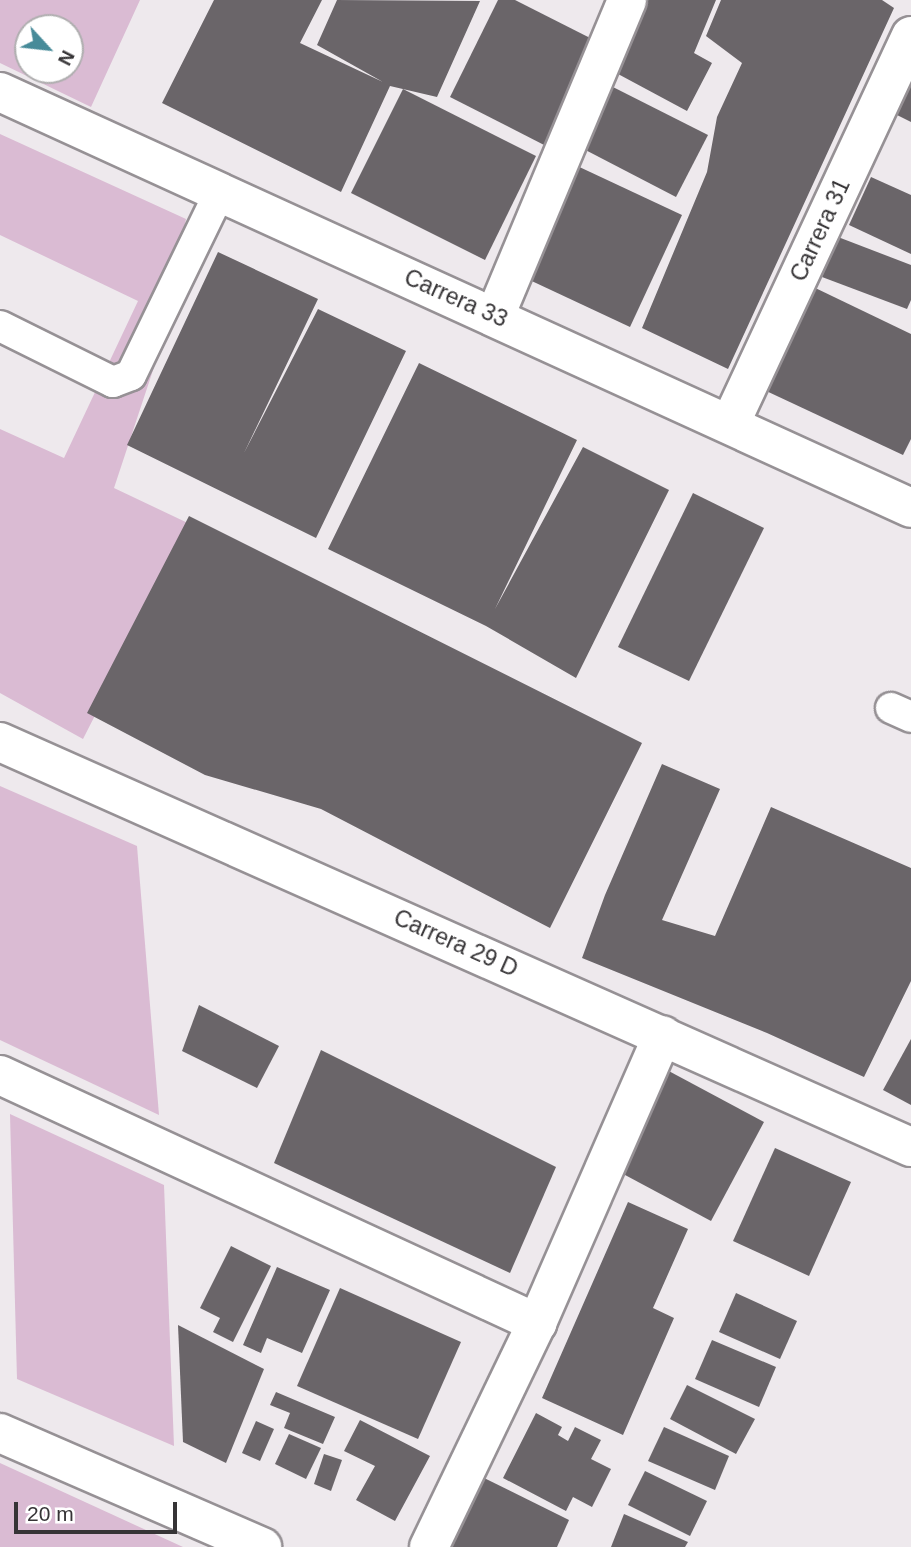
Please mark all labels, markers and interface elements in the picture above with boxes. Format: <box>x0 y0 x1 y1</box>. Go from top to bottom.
north arrow <box>14 14 84 84</box>
text: N <box>54 47 79 69</box>
street label: Carrera 31 <box>784 174 856 286</box>
street label: Carrera 33 <box>400 263 512 333</box>
street label: Carrera 29 D <box>390 903 522 983</box>
scale bar <box>18 1488 180 1532</box>
text: 20 m <box>27 1502 74 1525</box>

